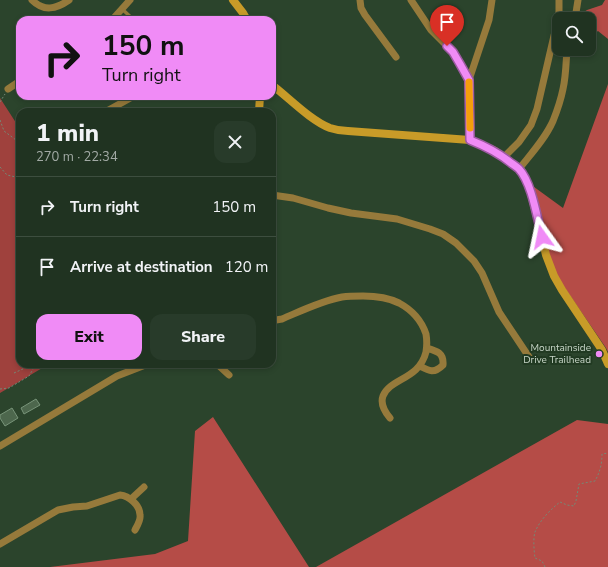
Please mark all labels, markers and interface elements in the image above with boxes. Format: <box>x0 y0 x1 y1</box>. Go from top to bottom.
pin <box>430 5 464 46</box>
icon: arrive <box>436 11 458 33</box>
map controls <box>552 12 596 56</box>
button: search <box>552 12 596 56</box>
text: 150 m <box>102 27 185 65</box>
icon: right <box>36 32 88 84</box>
text: Turn right <box>102 63 181 87</box>
text: 1 min <box>36 117 99 149</box>
button: close <box>214 121 256 163</box>
text: 270 m · 22:34 <box>36 148 118 166</box>
icon: right <box>36 196 58 218</box>
text: Turn right <box>70 197 139 217</box>
text: 150 m <box>212 197 256 217</box>
position arrow <box>521 216 563 258</box>
icon: arrive <box>36 256 58 278</box>
text: Arrive at destination <box>70 257 213 277</box>
text: 120 m <box>225 257 268 277</box>
button: Exit <box>36 314 142 360</box>
button: Share <box>150 314 256 360</box>
place label: Mountainside Drive Trailhead <box>523 341 591 367</box>
marker: Mountainside Drive Trailhead <box>594 349 604 359</box>

